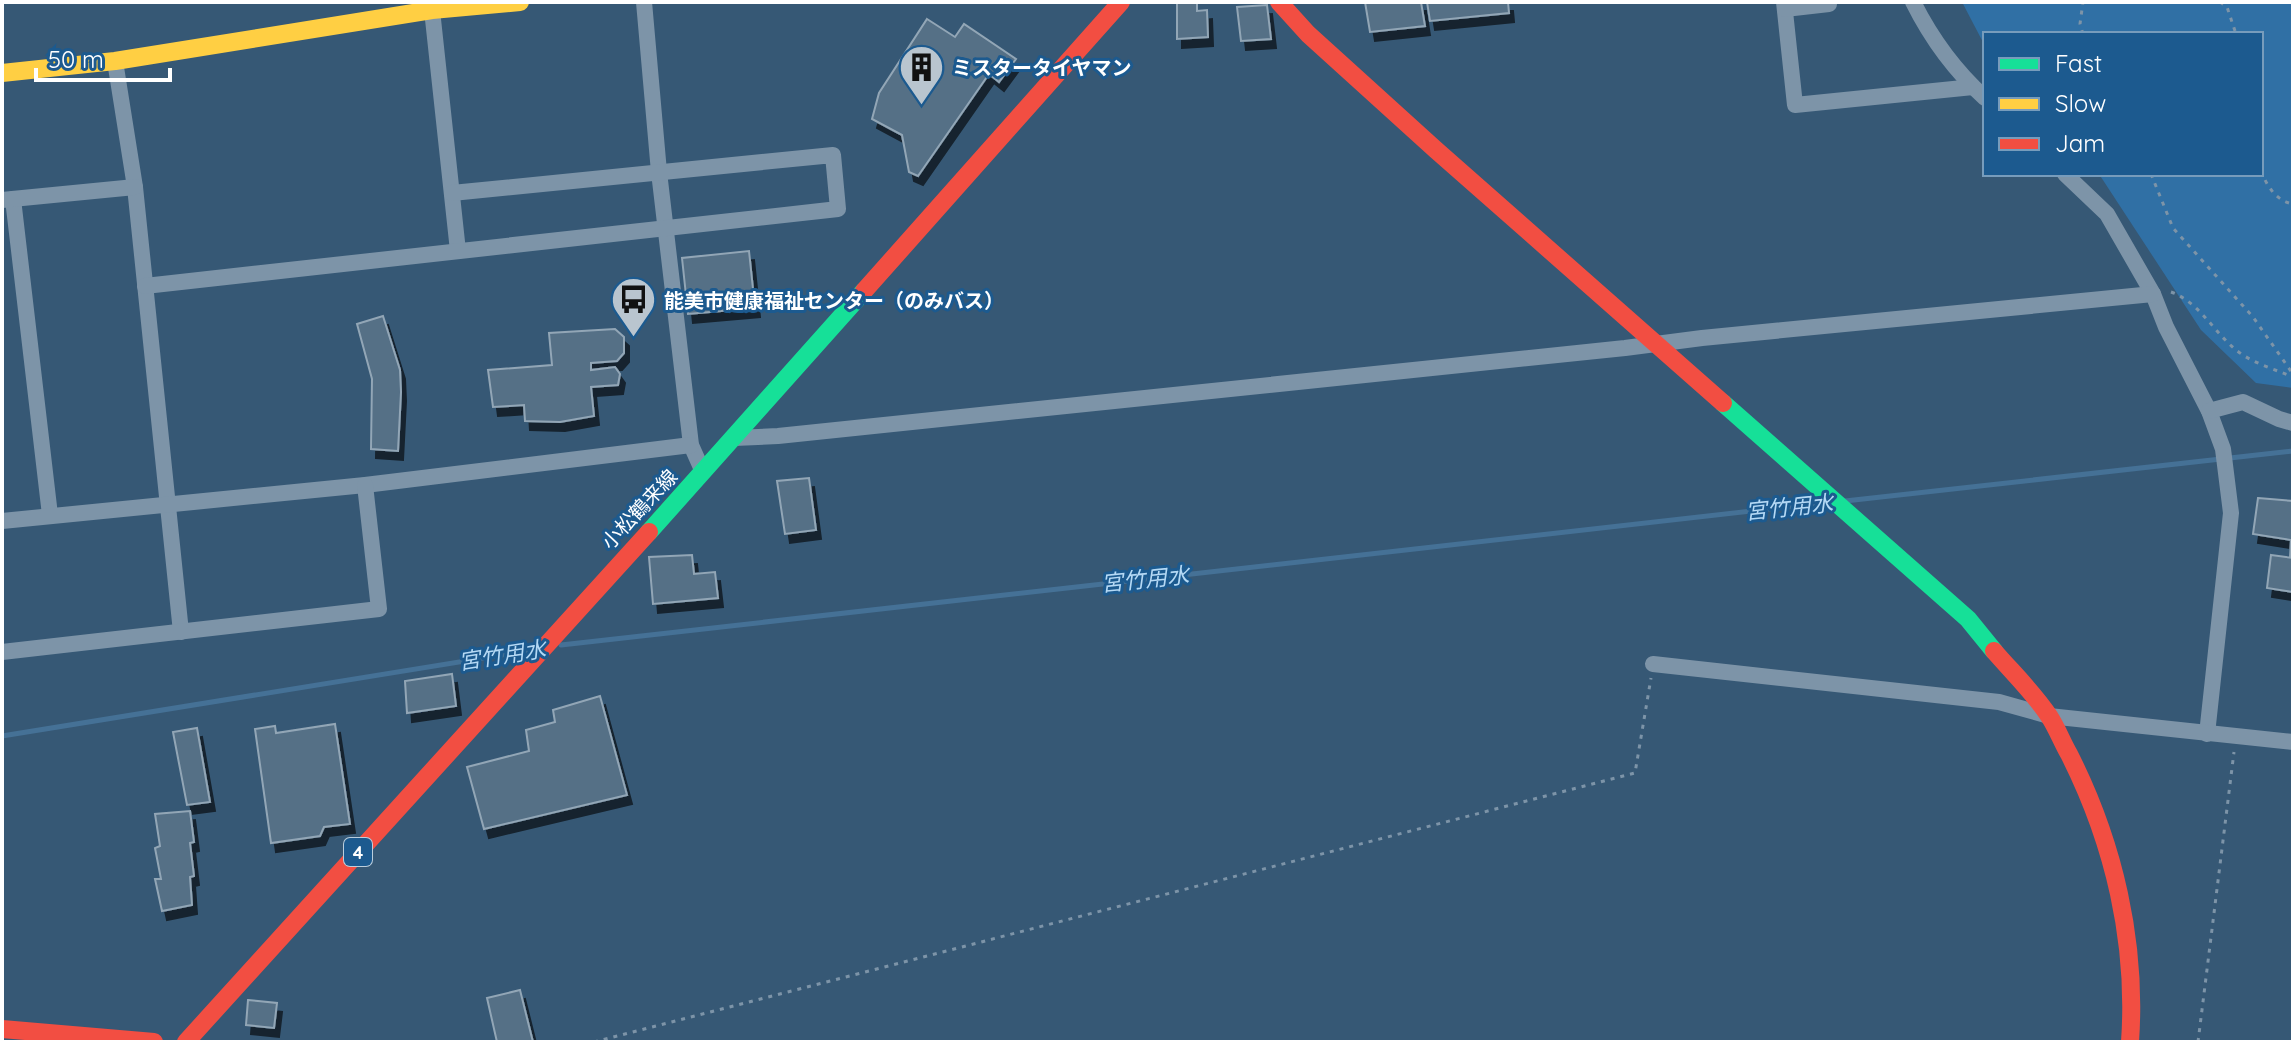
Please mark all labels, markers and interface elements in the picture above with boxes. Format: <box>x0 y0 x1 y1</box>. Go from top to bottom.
scale bar <box>36 32 170 82</box>
legend <box>1983 32 2263 176</box>
building icon: ミスタータイヤマン <box>897 43 945 106</box>
text: 50 m <box>48 44 104 74</box>
text: Fast <box>2055 48 2102 78</box>
place label: ミスタータイヤマン <box>952 55 1131 80</box>
text: Slow <box>2055 88 2106 118</box>
text: Jam <box>2055 128 2105 158</box>
bus stop icon: 能美市健康福祉センター（のみバス） <box>609 276 657 339</box>
place label: 能美市健康福祉センター（のみバス） <box>664 288 1004 313</box>
street label: 小松鶴来線 <box>596 464 682 554</box>
water label: 宮竹用水 <box>1744 488 1836 526</box>
water label: 宮竹用水 <box>1100 560 1192 598</box>
water label: 宮竹用水 <box>456 634 550 676</box>
road number: 4 <box>344 838 372 866</box>

